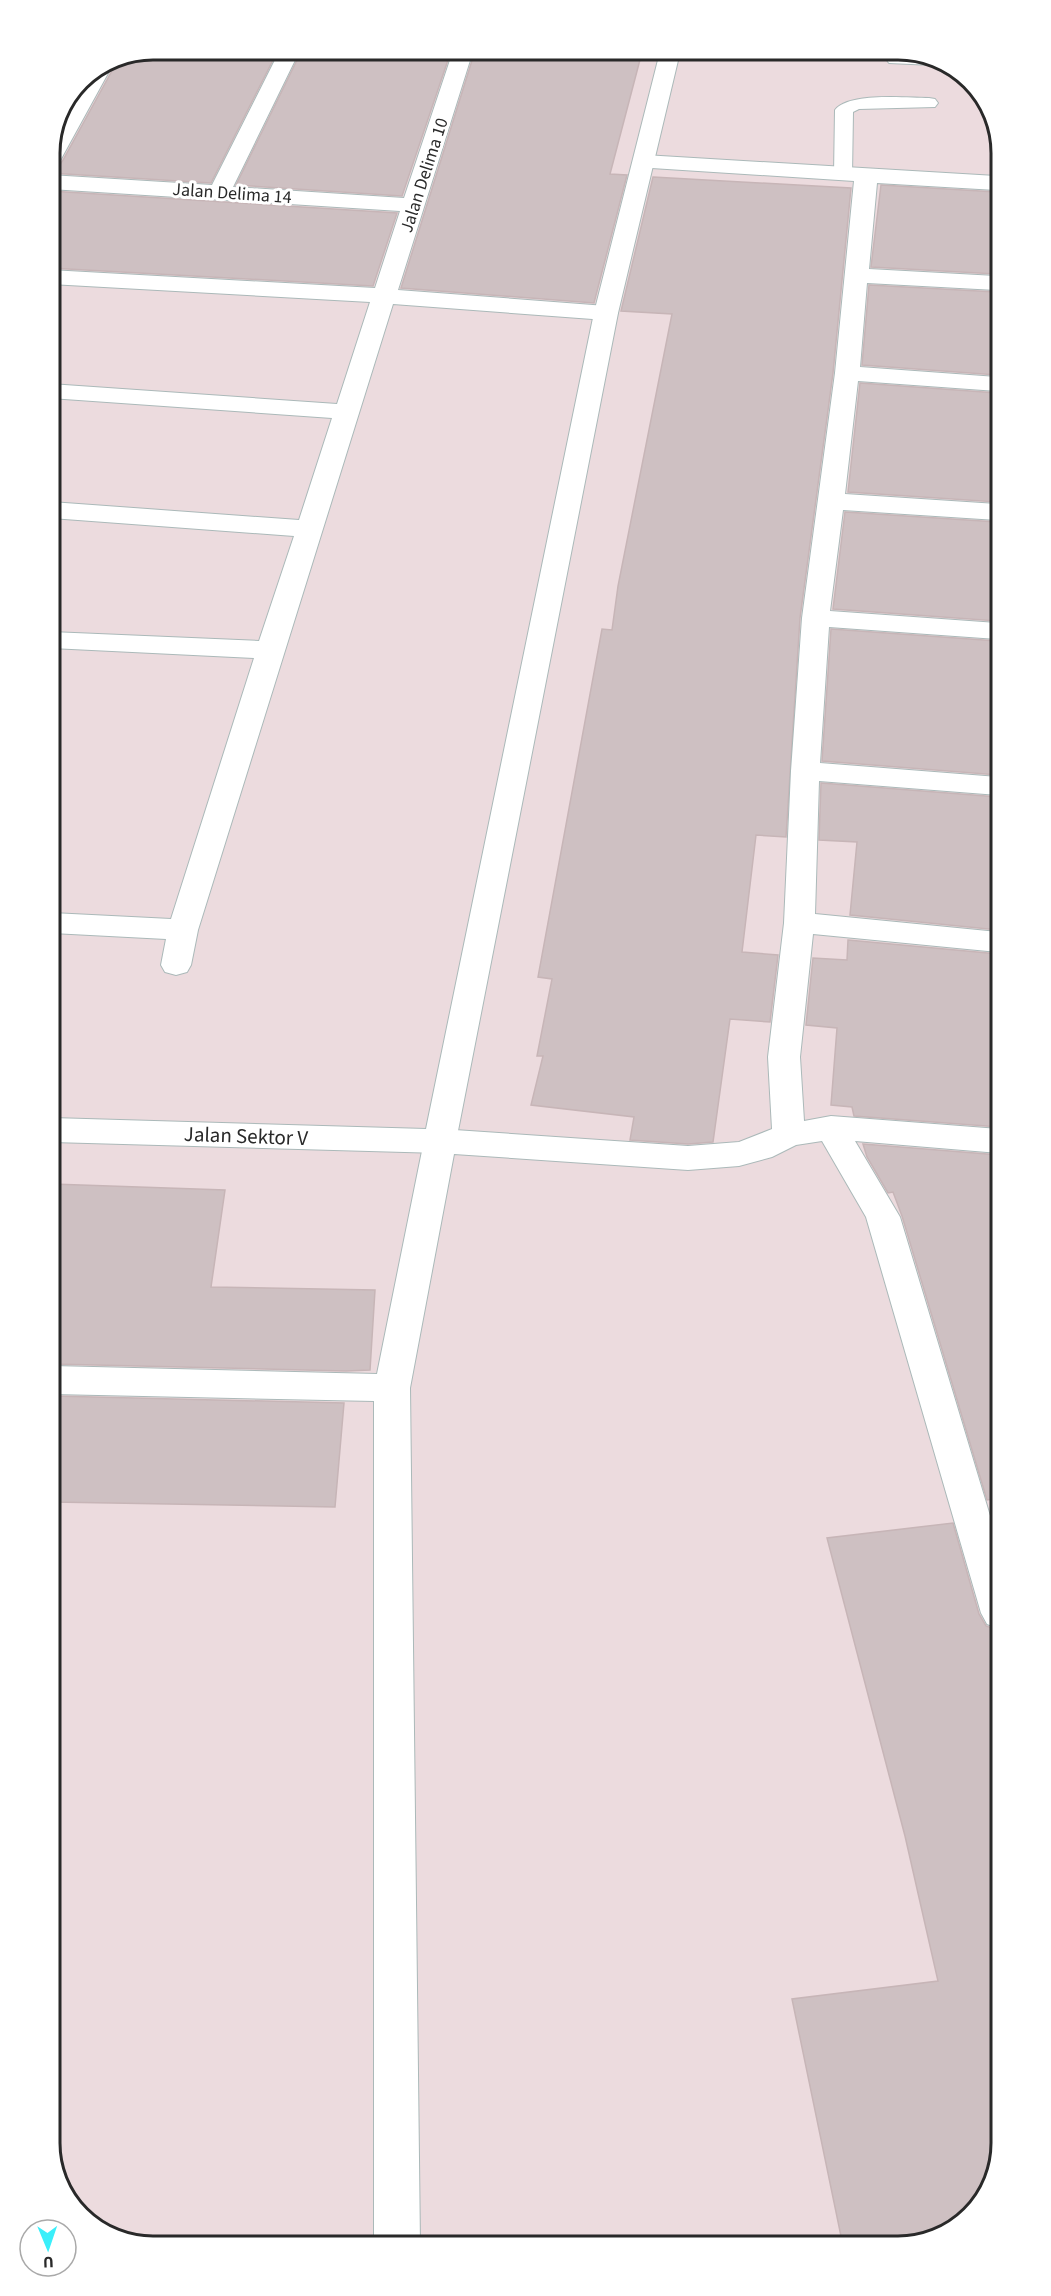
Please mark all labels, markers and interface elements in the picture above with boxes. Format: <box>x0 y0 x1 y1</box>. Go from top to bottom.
street label: Jalan Delima 10 <box>394 115 455 236</box>
street label: Jalan Delima 14 <box>172 177 292 210</box>
street label: Jalan Sektor V <box>183 1119 309 1153</box>
north arrow <box>18 2218 78 2278</box>
text: U <box>43 2251 54 2273</box>

